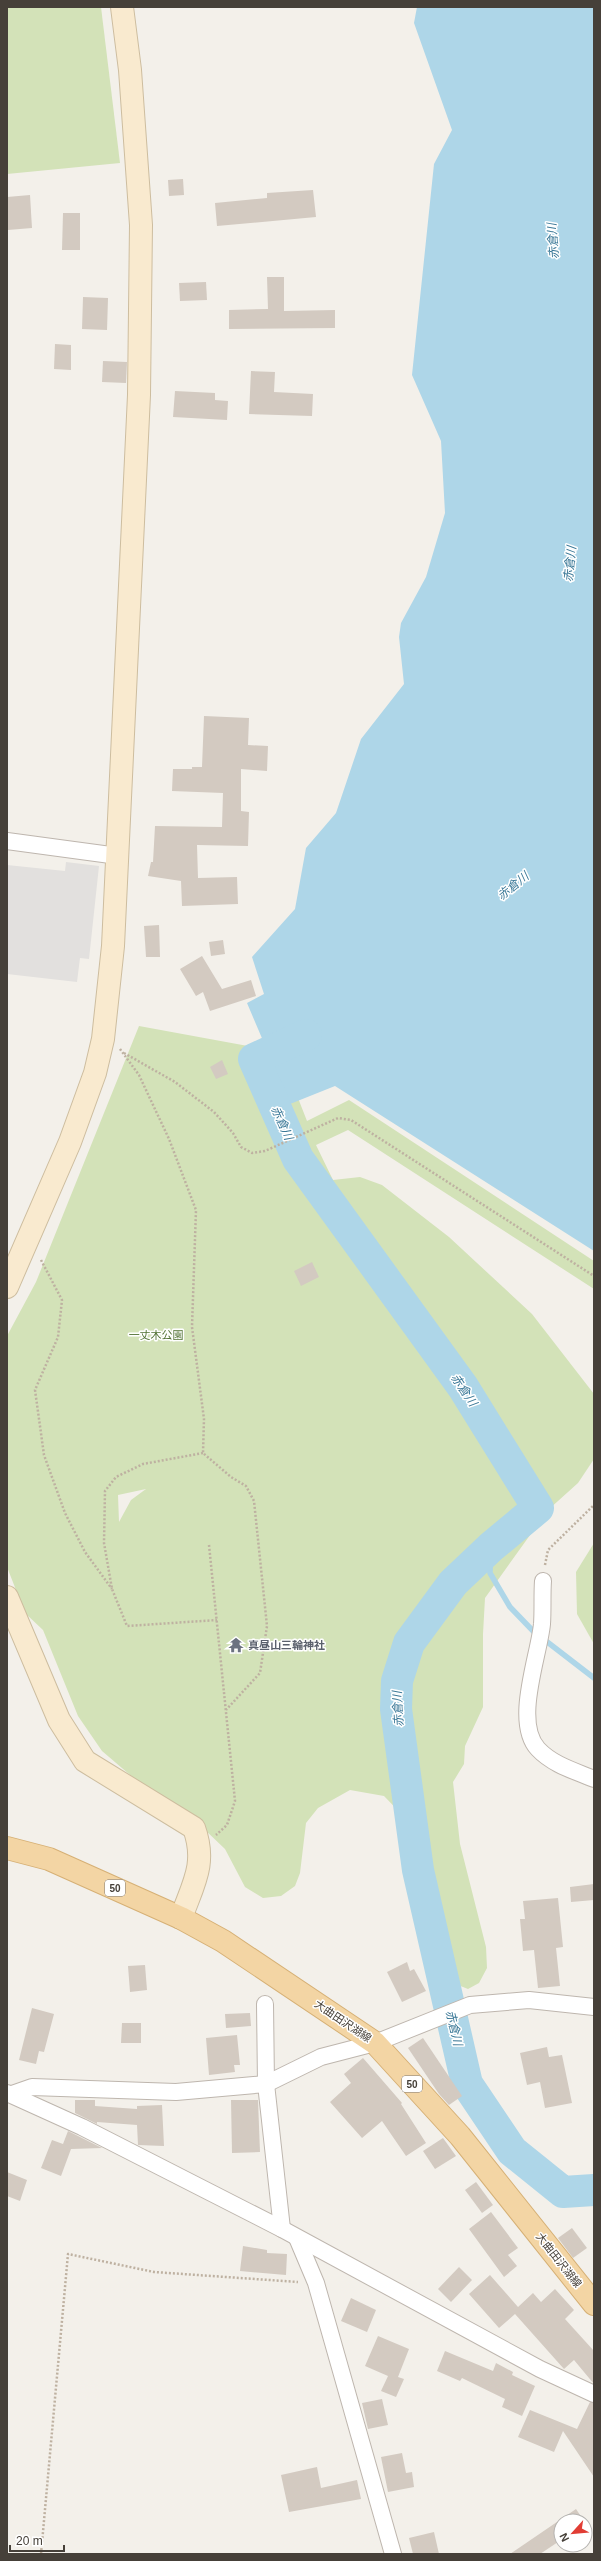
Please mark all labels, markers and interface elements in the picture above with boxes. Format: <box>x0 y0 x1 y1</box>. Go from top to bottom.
water label: 赤倉川 <box>545 221 561 259</box>
water label: 赤倉川 <box>561 543 579 583</box>
water label: 赤倉川 <box>495 868 533 903</box>
water label: 赤倉川 <box>268 1104 297 1144</box>
park label: 一丈木公園 <box>129 1329 184 1341</box>
water label: 赤倉川 <box>448 1371 481 1410</box>
temple icon: 真昼山三輪神社 <box>227 1636 245 1654</box>
place label: 真昼山三輪神社 <box>248 1639 325 1651</box>
water label: 赤倉川 <box>390 1689 406 1727</box>
road number: 50 <box>105 1880 125 1896</box>
street label: 大曲田沢湖線 <box>312 1998 374 2044</box>
water label: 赤倉川 <box>443 2009 465 2049</box>
road number: 50 <box>402 2076 422 2092</box>
street label: 大曲田沢湖線 <box>534 2230 584 2290</box>
north arrow <box>553 2513 593 2553</box>
scale bar <box>10 2527 64 2553</box>
text: N <box>557 2531 571 2544</box>
text: 20 m <box>16 2534 43 2548</box>

